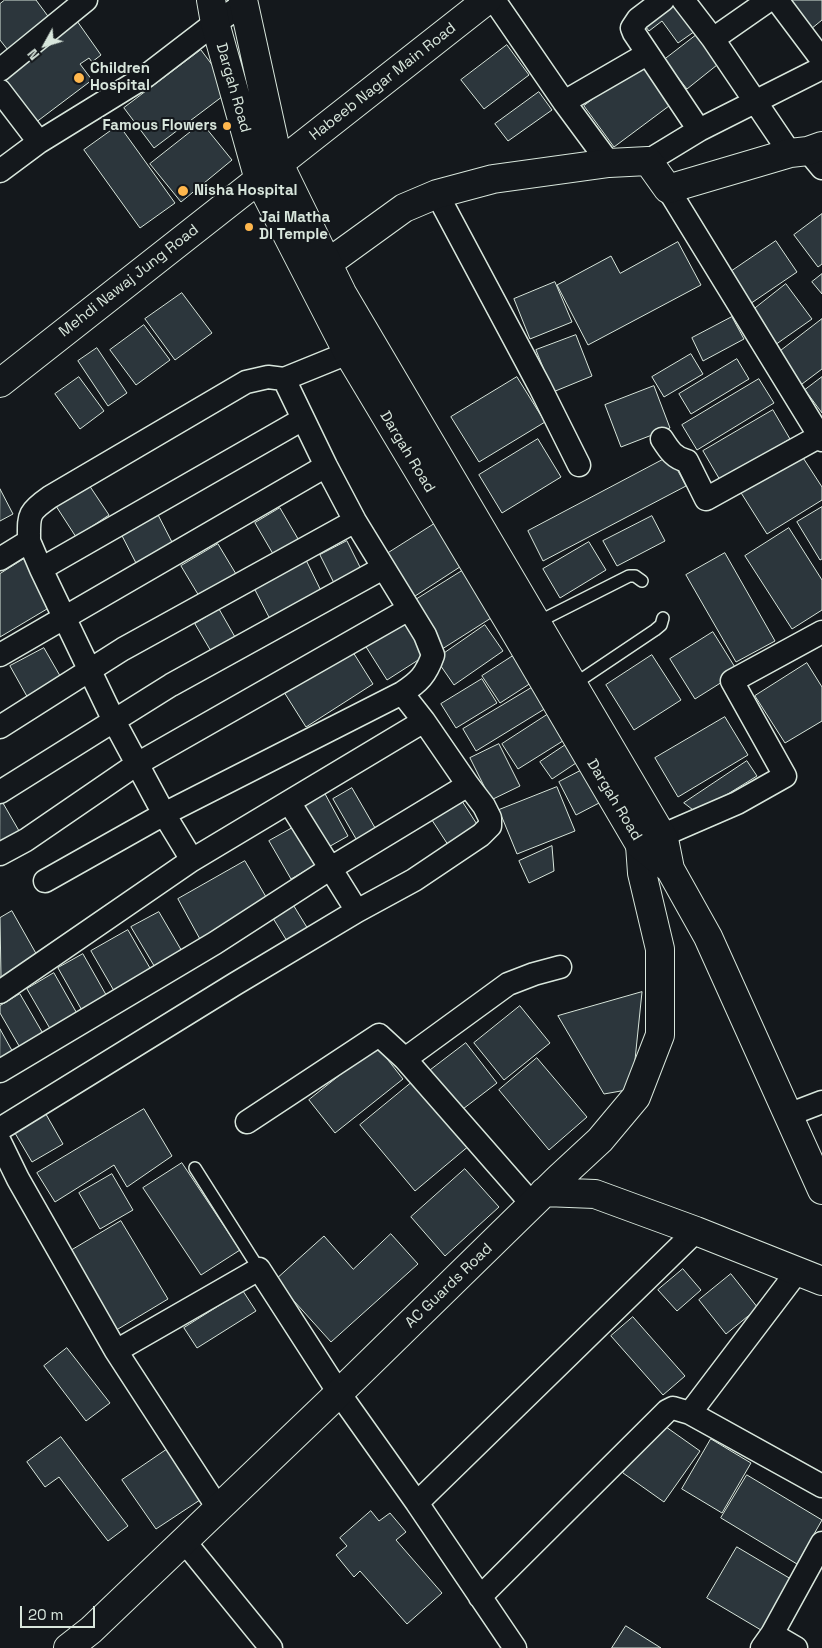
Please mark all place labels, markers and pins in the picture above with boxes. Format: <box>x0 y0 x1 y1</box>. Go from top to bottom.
place label: Children Hospital <box>90 60 150 95</box>
marker: Children Hospital <box>72 71 86 85</box>
place label: Famous Flowers <box>102 117 217 135</box>
marker: Famous Flowers <box>221 120 233 132</box>
place label: Nisha Hospital <box>194 182 298 200</box>
marker: Nisha Hospital <box>176 184 190 198</box>
place label: Jai Matha DI Temple <box>259 209 330 244</box>
marker: Jai Matha DI Temple <box>243 221 255 233</box>

